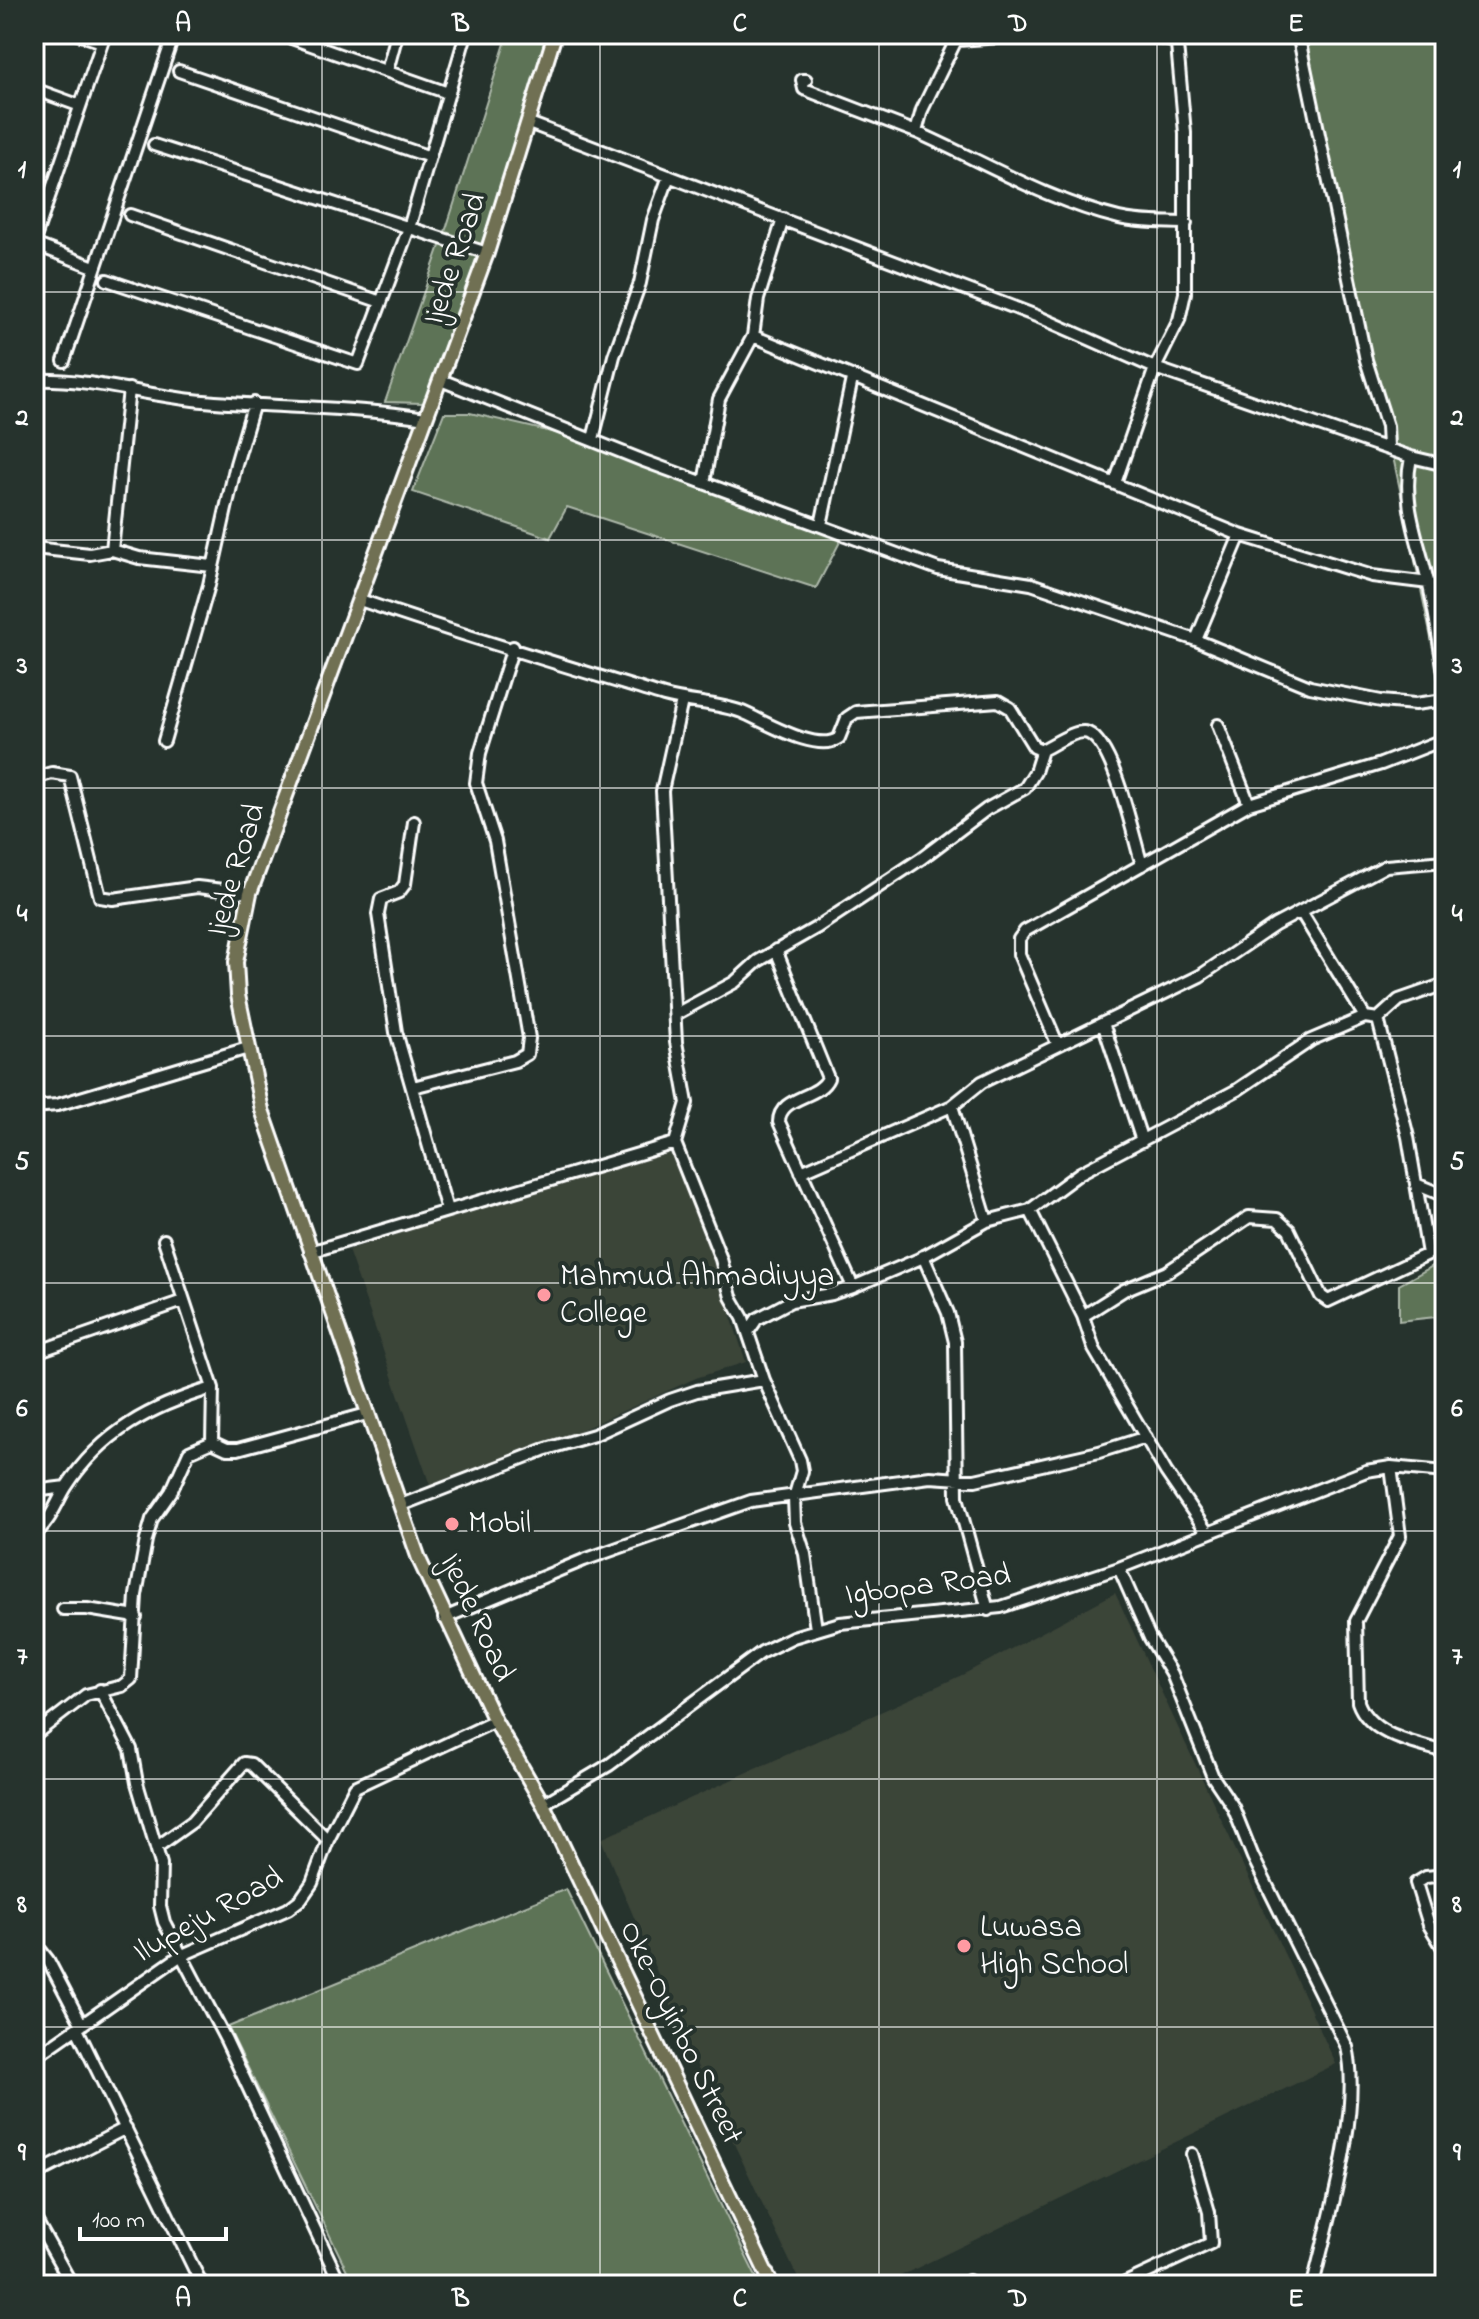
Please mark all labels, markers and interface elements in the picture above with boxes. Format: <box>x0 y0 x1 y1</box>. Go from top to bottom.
text: A <box>175 6 191 44</box>
text: B <box>451 6 470 44</box>
text: C <box>733 6 747 44</box>
text: D <box>1007 6 1028 44</box>
text: E <box>1288 6 1304 44</box>
text: 1 <box>18 152 27 190</box>
text: 1 <box>1453 152 1462 190</box>
street label: Ijede Road <box>411 187 501 331</box>
text: 2 <box>15 400 29 438</box>
text: 2 <box>1450 400 1464 438</box>
text: 3 <box>16 648 28 686</box>
text: 3 <box>1451 648 1463 686</box>
street label: Ijede Road <box>195 798 279 942</box>
text: 4 <box>17 896 28 934</box>
text: 4 <box>1452 896 1463 934</box>
text: 5 <box>15 1144 30 1182</box>
text: 5 <box>1450 1144 1465 1182</box>
place label: Mahmud Ahmadiyya College <box>560 1254 835 1338</box>
marker: Mahmud Ahmadiyya College <box>535 1286 553 1304</box>
text: 6 <box>16 1391 28 1429</box>
text: 6 <box>1451 1391 1463 1429</box>
place label: Mobil <box>468 1501 531 1548</box>
marker: Mobil <box>443 1515 461 1533</box>
street label: Ijede Road <box>426 1546 526 1690</box>
street label: Igbopa Road <box>843 1553 1013 1619</box>
text: 7 <box>17 1639 28 1677</box>
text: 7 <box>1452 1639 1463 1677</box>
street label: Ilupeju Road <box>125 1855 293 1977</box>
text: 8 <box>16 1887 27 1925</box>
text: 8 <box>1451 1887 1462 1925</box>
place label: Luwasa High School <box>980 1905 1128 1989</box>
street label: Oke-Oyinbo Street <box>605 1913 755 2153</box>
marker: Luwasa High School <box>955 1937 973 1955</box>
text: 9 <box>17 2135 27 2173</box>
text: 9 <box>1452 2135 1462 2173</box>
scale bar <box>80 2191 226 2241</box>
text: 100 m <box>92 2204 145 2239</box>
text: A <box>175 2281 191 2319</box>
text: B <box>451 2281 470 2319</box>
text: C <box>733 2281 747 2319</box>
text: D <box>1007 2281 1028 2319</box>
text: E <box>1288 2281 1304 2319</box>

